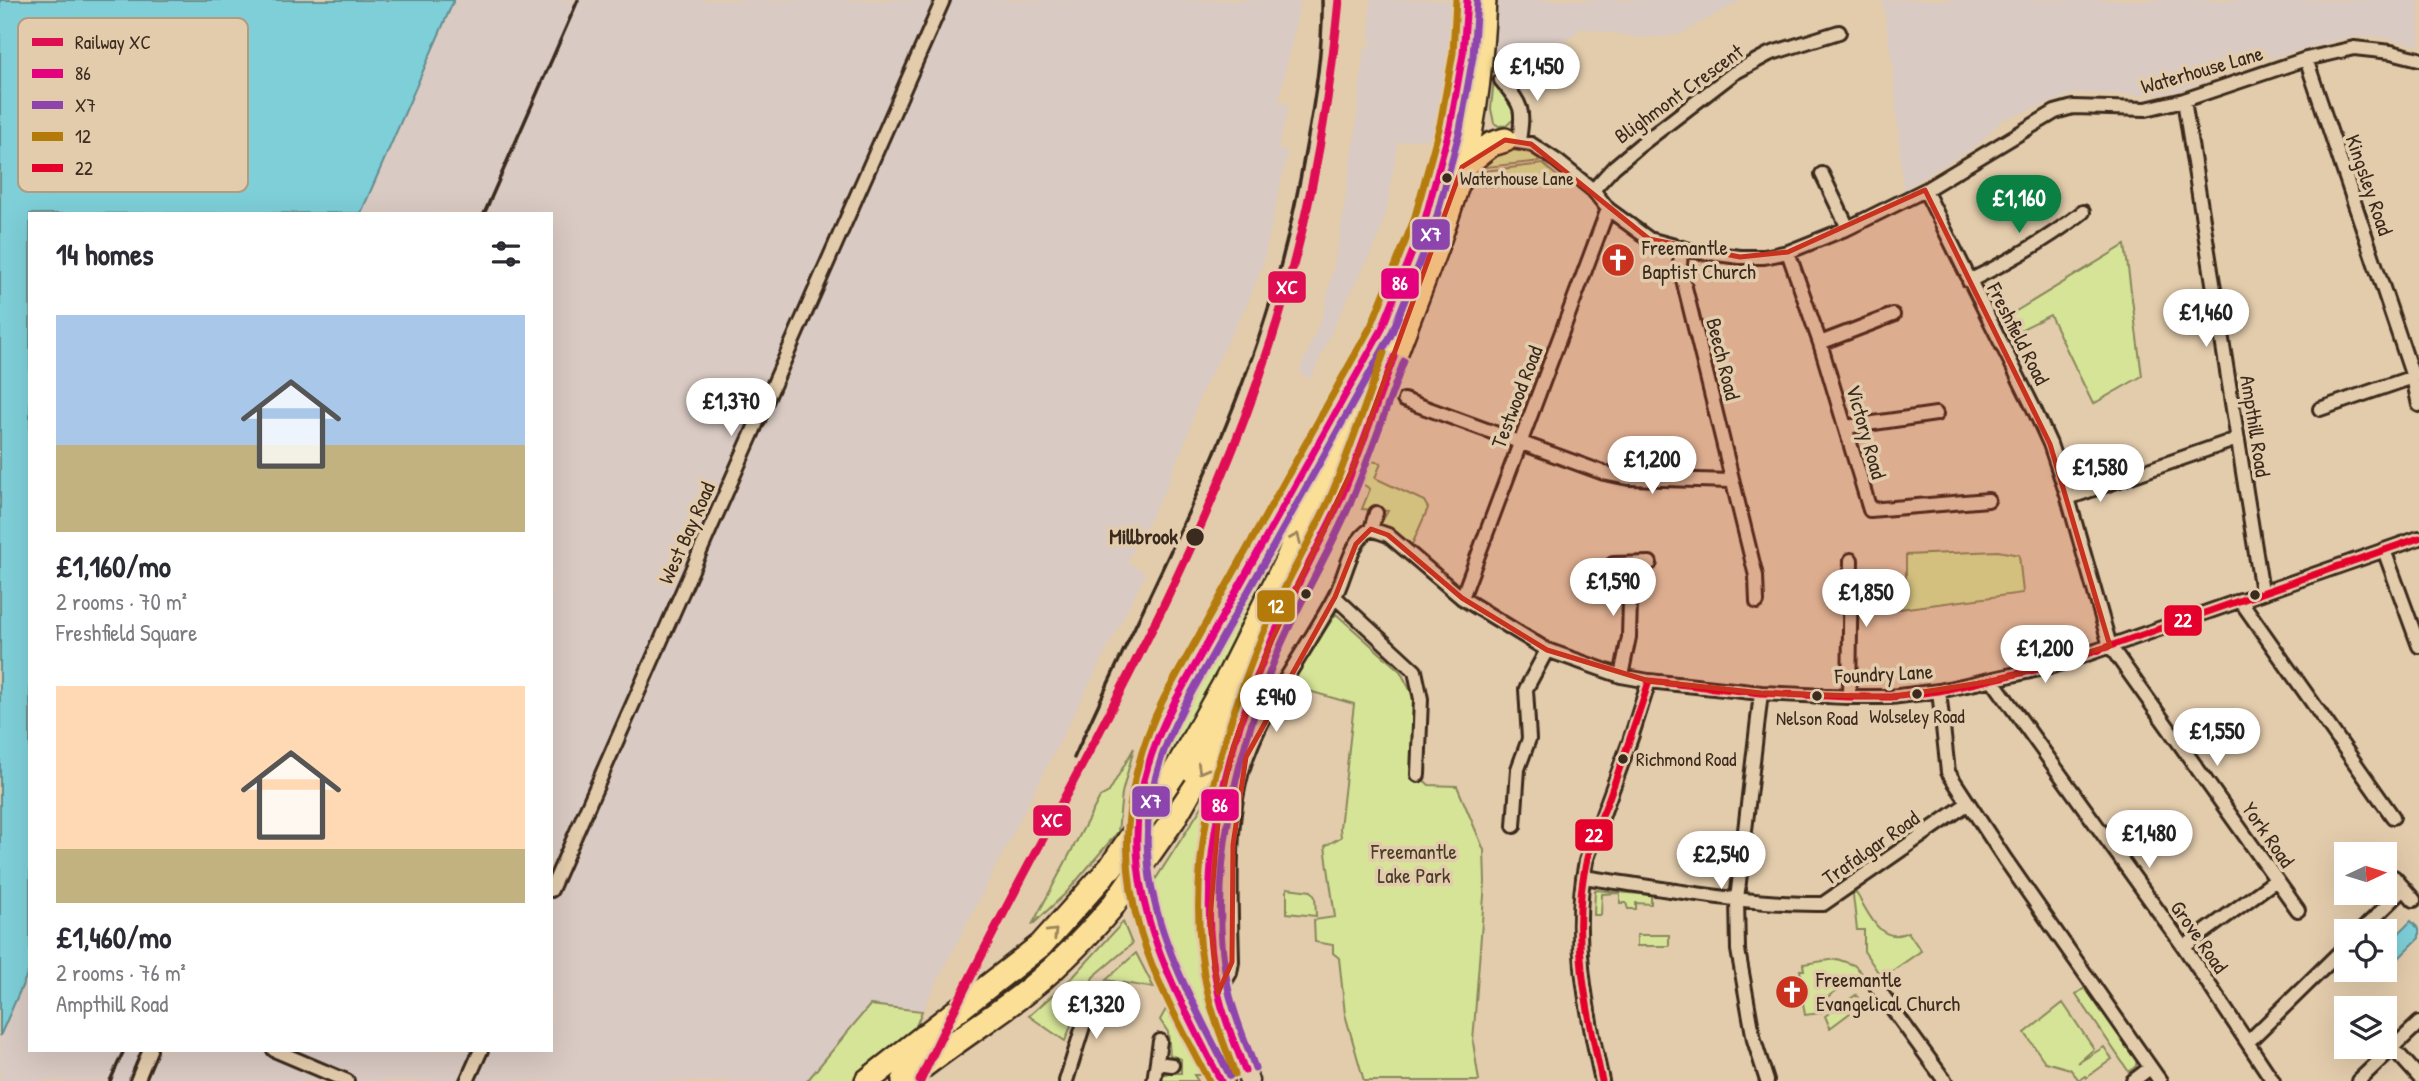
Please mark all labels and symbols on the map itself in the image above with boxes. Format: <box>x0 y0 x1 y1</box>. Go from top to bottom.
legend <box>18 18 248 192</box>
text: Railway XC <box>75 29 151 55</box>
street label: Blighmont Crescent <box>1608 37 1750 150</box>
street label: Waterhouse Lane <box>2137 38 2266 101</box>
pin: £1,450 <box>1480 43 1594 103</box>
text: 86 <box>75 60 91 86</box>
text: X7 <box>75 92 96 118</box>
text: 12 <box>75 123 91 149</box>
street label: Kingsley Road <box>2339 131 2400 239</box>
text: 22 <box>75 155 93 181</box>
place label: Waterhouse Lane <box>1460 165 1574 191</box>
marker: Waterhouse Lane <box>1440 171 1454 185</box>
pin: £1,160 <box>1962 176 2076 235</box>
line badge: X7 <box>1411 218 1451 251</box>
text: X7 <box>1421 221 1441 247</box>
place label: Freemantle Baptist Church <box>1641 233 1756 286</box>
church icon: Freemantle Baptist Church <box>1599 241 1637 279</box>
line badge: 86 <box>1380 267 1420 300</box>
line badge: XC <box>1267 270 1307 304</box>
text: 86 <box>1392 270 1408 296</box>
text: XC <box>1276 274 1298 300</box>
street label: Freshfield Road <box>1980 277 2057 390</box>
pin: £1,460 <box>2149 290 2263 349</box>
street label: Beech Road <box>1699 315 1748 403</box>
street label: Testwood Road <box>1484 341 1549 452</box>
street label: Ampthill Road <box>2233 373 2278 479</box>
pin: £1,370 <box>674 378 788 438</box>
street label: Victory Road <box>1839 381 1894 482</box>
pin: £1,200 <box>1595 436 1709 496</box>
pin: £1,580 <box>2043 444 2157 504</box>
street label: West Bay Road <box>651 477 722 588</box>
place label: Millbrook <box>1109 522 1178 551</box>
marker: Millbrook <box>1184 526 1206 548</box>
one-way arrow <box>1288 532 1302 544</box>
pin: £1,590 <box>1556 558 1670 618</box>
pin: £1,850 <box>1809 570 1923 629</box>
unlabelled marker <box>1299 587 1313 601</box>
unlabelled marker <box>2248 588 2262 602</box>
line badge: 12 <box>1256 589 1296 623</box>
text: 12 <box>1268 593 1284 619</box>
line badge: 22 <box>2163 604 2203 637</box>
text: 22 <box>2174 607 2192 633</box>
pin: £1,200 <box>1988 626 2102 685</box>
street label: Foundry Lane <box>1833 656 1934 691</box>
pin: £940 <box>1235 674 1317 734</box>
marker: Wolseley Road <box>1910 687 1924 701</box>
marker: Nelson Road <box>1810 689 1824 703</box>
place label: Wolseley Road <box>1869 703 1965 729</box>
place label: Nelson Road <box>1776 705 1858 731</box>
pin: £1,550 <box>2160 708 2274 768</box>
place label: Richmond Road <box>1636 746 1737 772</box>
marker: Richmond Road <box>1616 752 1630 766</box>
one-way arrow <box>1197 761 1210 774</box>
line badge: X7 <box>1131 785 1171 818</box>
text: X7 <box>1141 788 1161 814</box>
line badge: 86 <box>1200 788 1240 822</box>
text: 86 <box>1212 792 1228 818</box>
street label: York Road <box>2235 796 2301 873</box>
street label: Trafalgar Road <box>1816 803 1925 892</box>
line badge: XC <box>1032 804 1072 837</box>
text: XC <box>1041 807 1063 833</box>
pin: £1,480 <box>2092 810 2206 870</box>
line badge: 22 <box>1574 818 1614 852</box>
text: 22 <box>1585 822 1603 848</box>
pin: £2,540 <box>1664 832 1778 891</box>
park label: Freemantle Lake Park <box>1370 837 1457 890</box>
north arrow <box>2334 842 2398 905</box>
street label: Grove Road <box>2164 895 2235 979</box>
one-way arrow <box>1044 928 1057 941</box>
place label: Freemantle Evangelical Church <box>1815 965 1960 1018</box>
church icon: Freemantle Evangelical Church <box>1773 973 1811 1011</box>
pin: £1,320 <box>1039 982 1153 1041</box>

